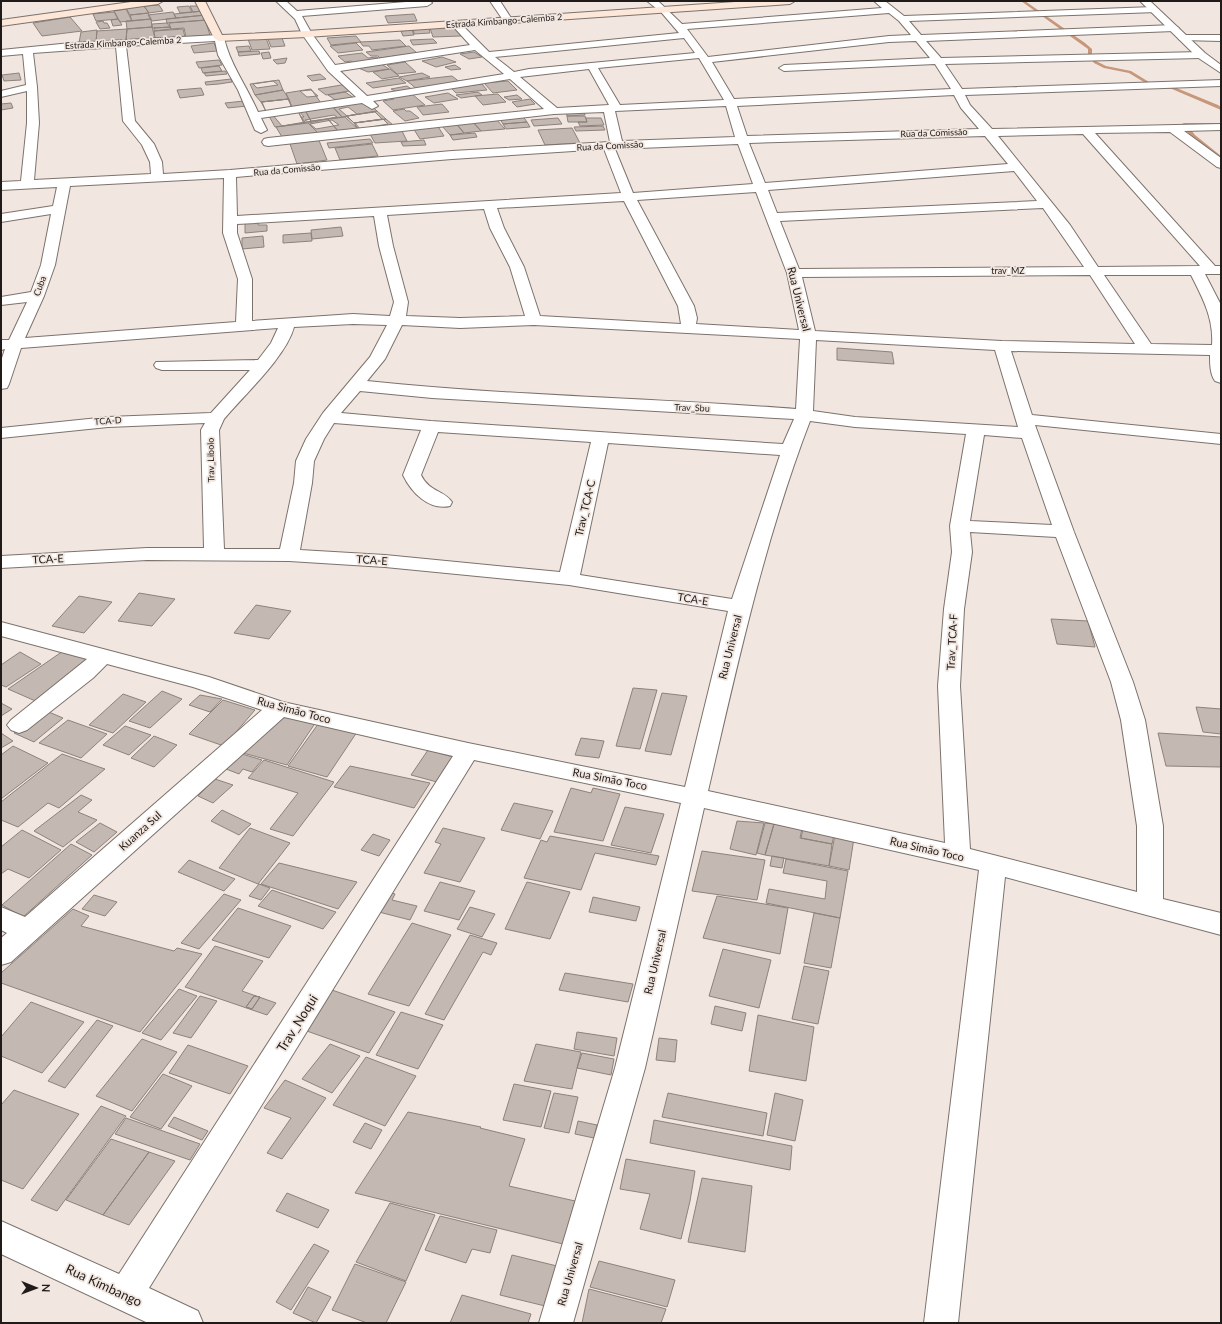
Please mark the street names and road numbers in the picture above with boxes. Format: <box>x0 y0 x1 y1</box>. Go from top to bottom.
street label: Estrada Kimbango-Calemba 2 <box>445 11 563 30</box>
street label: Estrada Kimbango-Calemba 2 <box>64 34 182 51</box>
street label: Rua da Comissão <box>900 126 968 139</box>
street label: Rua da Comissão <box>576 138 644 153</box>
street label: Rua da Comissão <box>253 161 321 178</box>
street label: Rua Universal <box>785 265 814 332</box>
street label: trav_MZ <box>991 265 1025 276</box>
street label: Cuba <box>31 274 48 297</box>
street label: Trav_Sbu <box>674 401 710 414</box>
street label: TCA-D <box>94 414 122 427</box>
street label: Trav_Libolo <box>205 437 216 483</box>
street label: Trav_TCA-C <box>572 478 597 537</box>
street label: TCA-E <box>32 551 64 566</box>
street label: TCA-E <box>356 552 388 567</box>
street label: TCA-E <box>677 590 710 607</box>
street label: Rua Universal <box>715 613 744 680</box>
street label: Trav_TCA-F <box>944 613 959 671</box>
street label: Rua Simão Toco <box>256 693 332 726</box>
street label: Rua Simão Toco <box>572 765 648 792</box>
street label: Kuanza Sul <box>116 808 164 853</box>
street label: Rua Simão Toco <box>889 834 965 863</box>
street label: Rua Universal <box>641 928 668 995</box>
street label: Trav_Noqui <box>273 991 321 1055</box>
street label: Rua Universal <box>554 1240 585 1307</box>
street label: Rua Kimbango <box>63 1260 145 1310</box>

